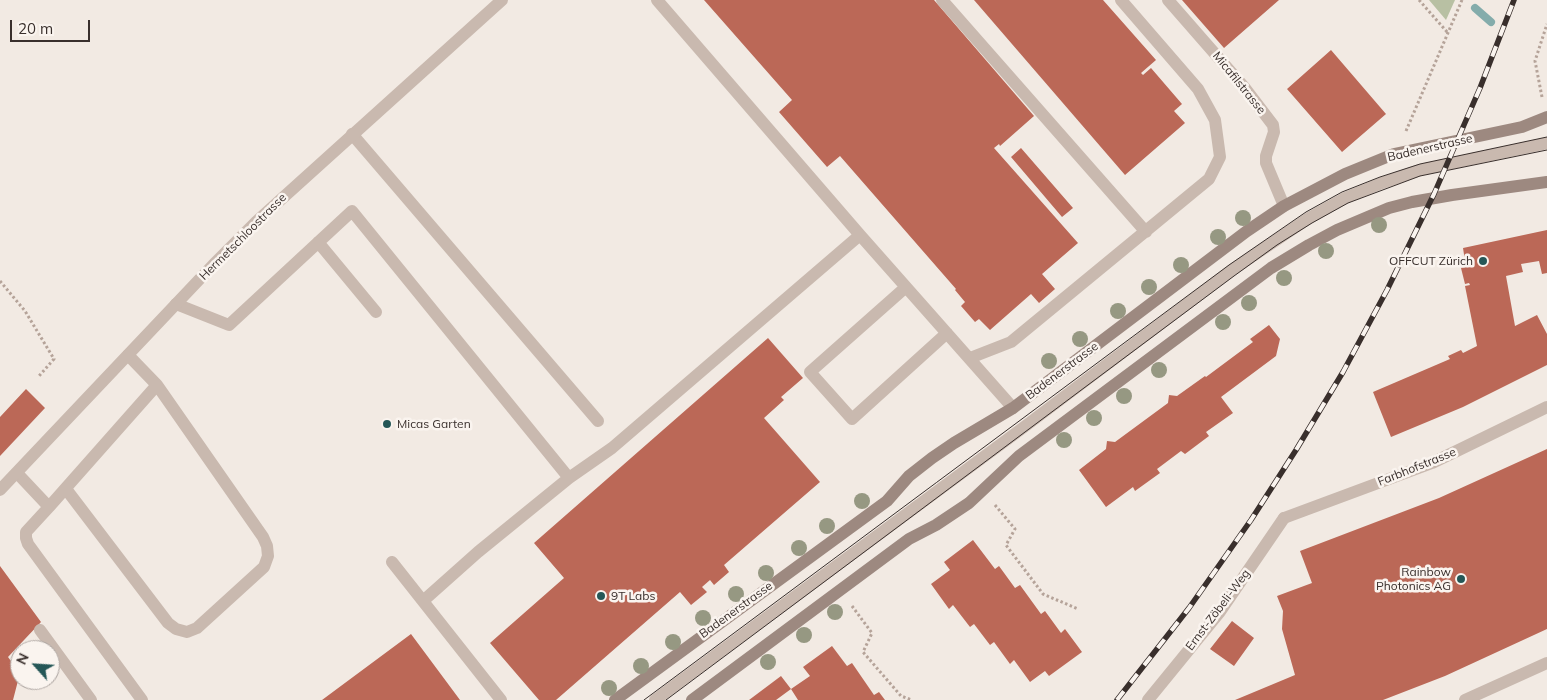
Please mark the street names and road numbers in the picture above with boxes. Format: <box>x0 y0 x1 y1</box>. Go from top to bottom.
street label: Micafilstrasse <box>1209 49 1269 117</box>
street label: Badenerstrasse <box>1386 131 1474 165</box>
street label: Hermetschloostrasse <box>197 191 289 283</box>
street label: Badenerstrasse <box>1023 339 1101 403</box>
street label: Farbhofstrasse <box>1376 445 1458 489</box>
street label: Ernst-Zöbeli-Weg <box>1183 567 1253 653</box>
street label: Badenerstrasse <box>697 579 775 641</box>

